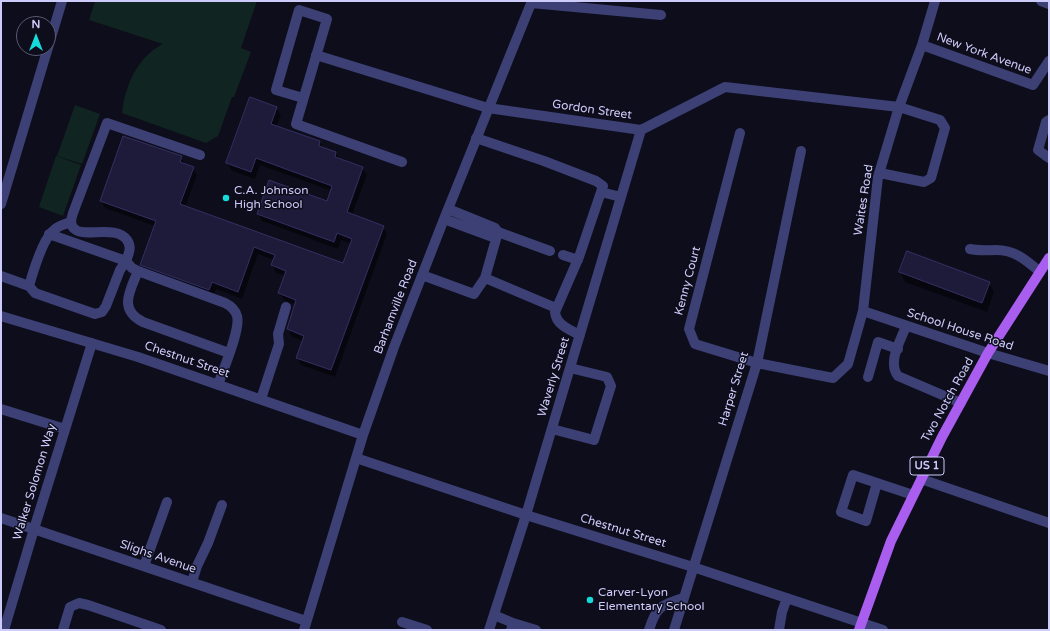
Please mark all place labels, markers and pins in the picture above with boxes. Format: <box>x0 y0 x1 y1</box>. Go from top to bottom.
place label: C.A. Johnson High School <box>234 184 309 212</box>
marker: C.A. Johnson High School <box>221 193 231 203</box>
place label: Carver-Lyon Elementary School <box>598 586 705 614</box>
marker: Carver-Lyon Elementary School <box>585 595 595 605</box>

